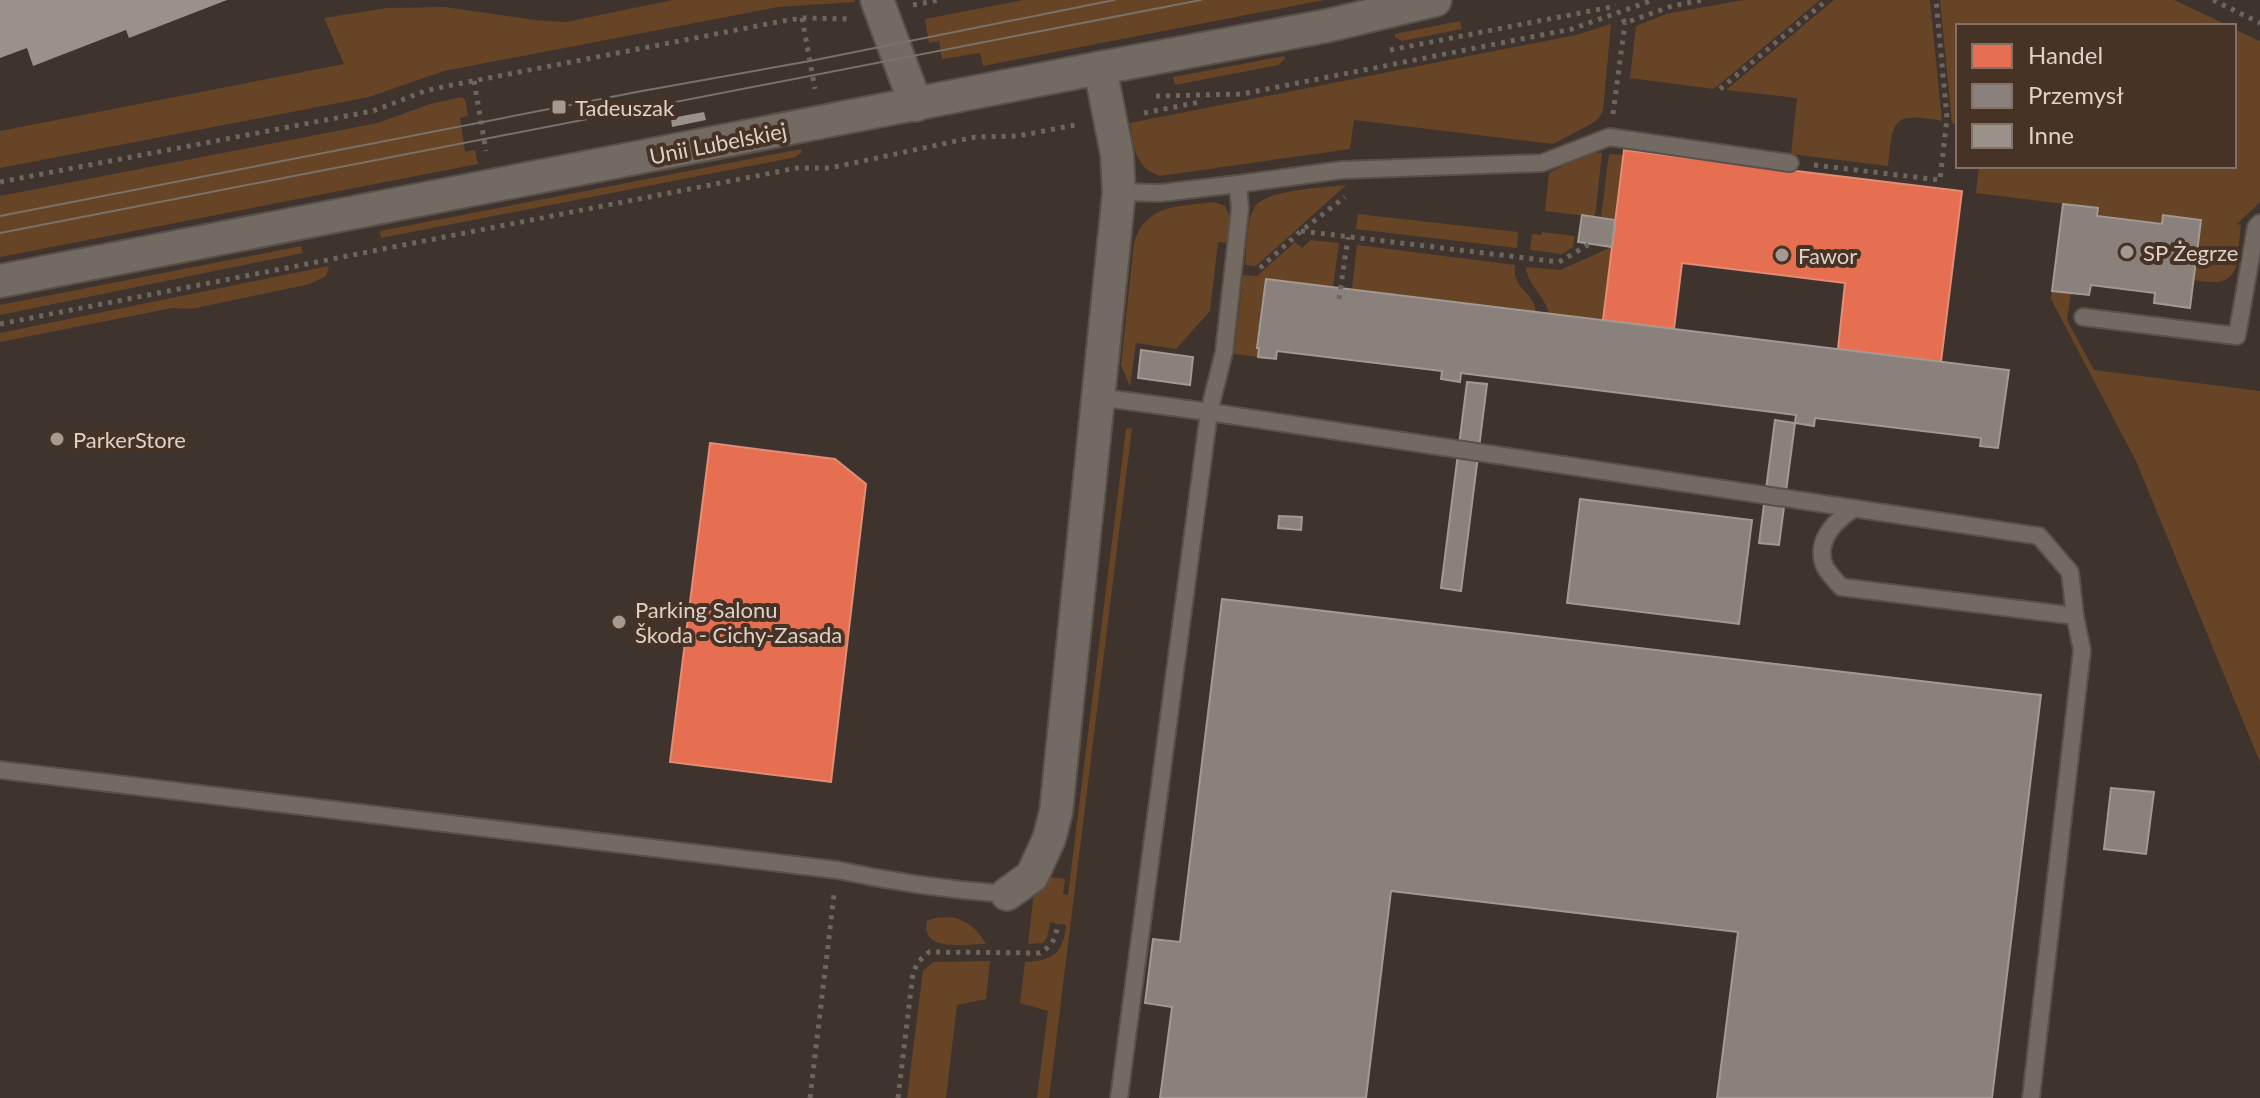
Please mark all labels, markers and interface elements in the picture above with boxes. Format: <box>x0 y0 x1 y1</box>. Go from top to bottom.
legend <box>1956 24 2236 168</box>
text: Handel <box>2028 40 2103 69</box>
text: Przemysł <box>2028 80 2124 109</box>
place label: Tadeuszak <box>575 94 675 121</box>
marker: Tadeuszak <box>550 98 568 116</box>
street label: Unii Lubelskiej <box>647 116 789 170</box>
text: Inne <box>2028 120 2074 149</box>
place label: SP Żegrze <box>2143 239 2238 266</box>
place label: Fawor <box>1798 242 1857 269</box>
marker: SP Żegrze <box>2118 243 2136 261</box>
marker: Fawor <box>1773 246 1791 264</box>
place label: ParkerStore <box>73 426 186 453</box>
marker: ParkerStore <box>48 430 66 448</box>
place label: Parking Salonu Škoda - Cichy-Zasada <box>635 596 842 648</box>
marker: Parking Salonu Škoda - Cichy-Zasada <box>610 613 628 631</box>

